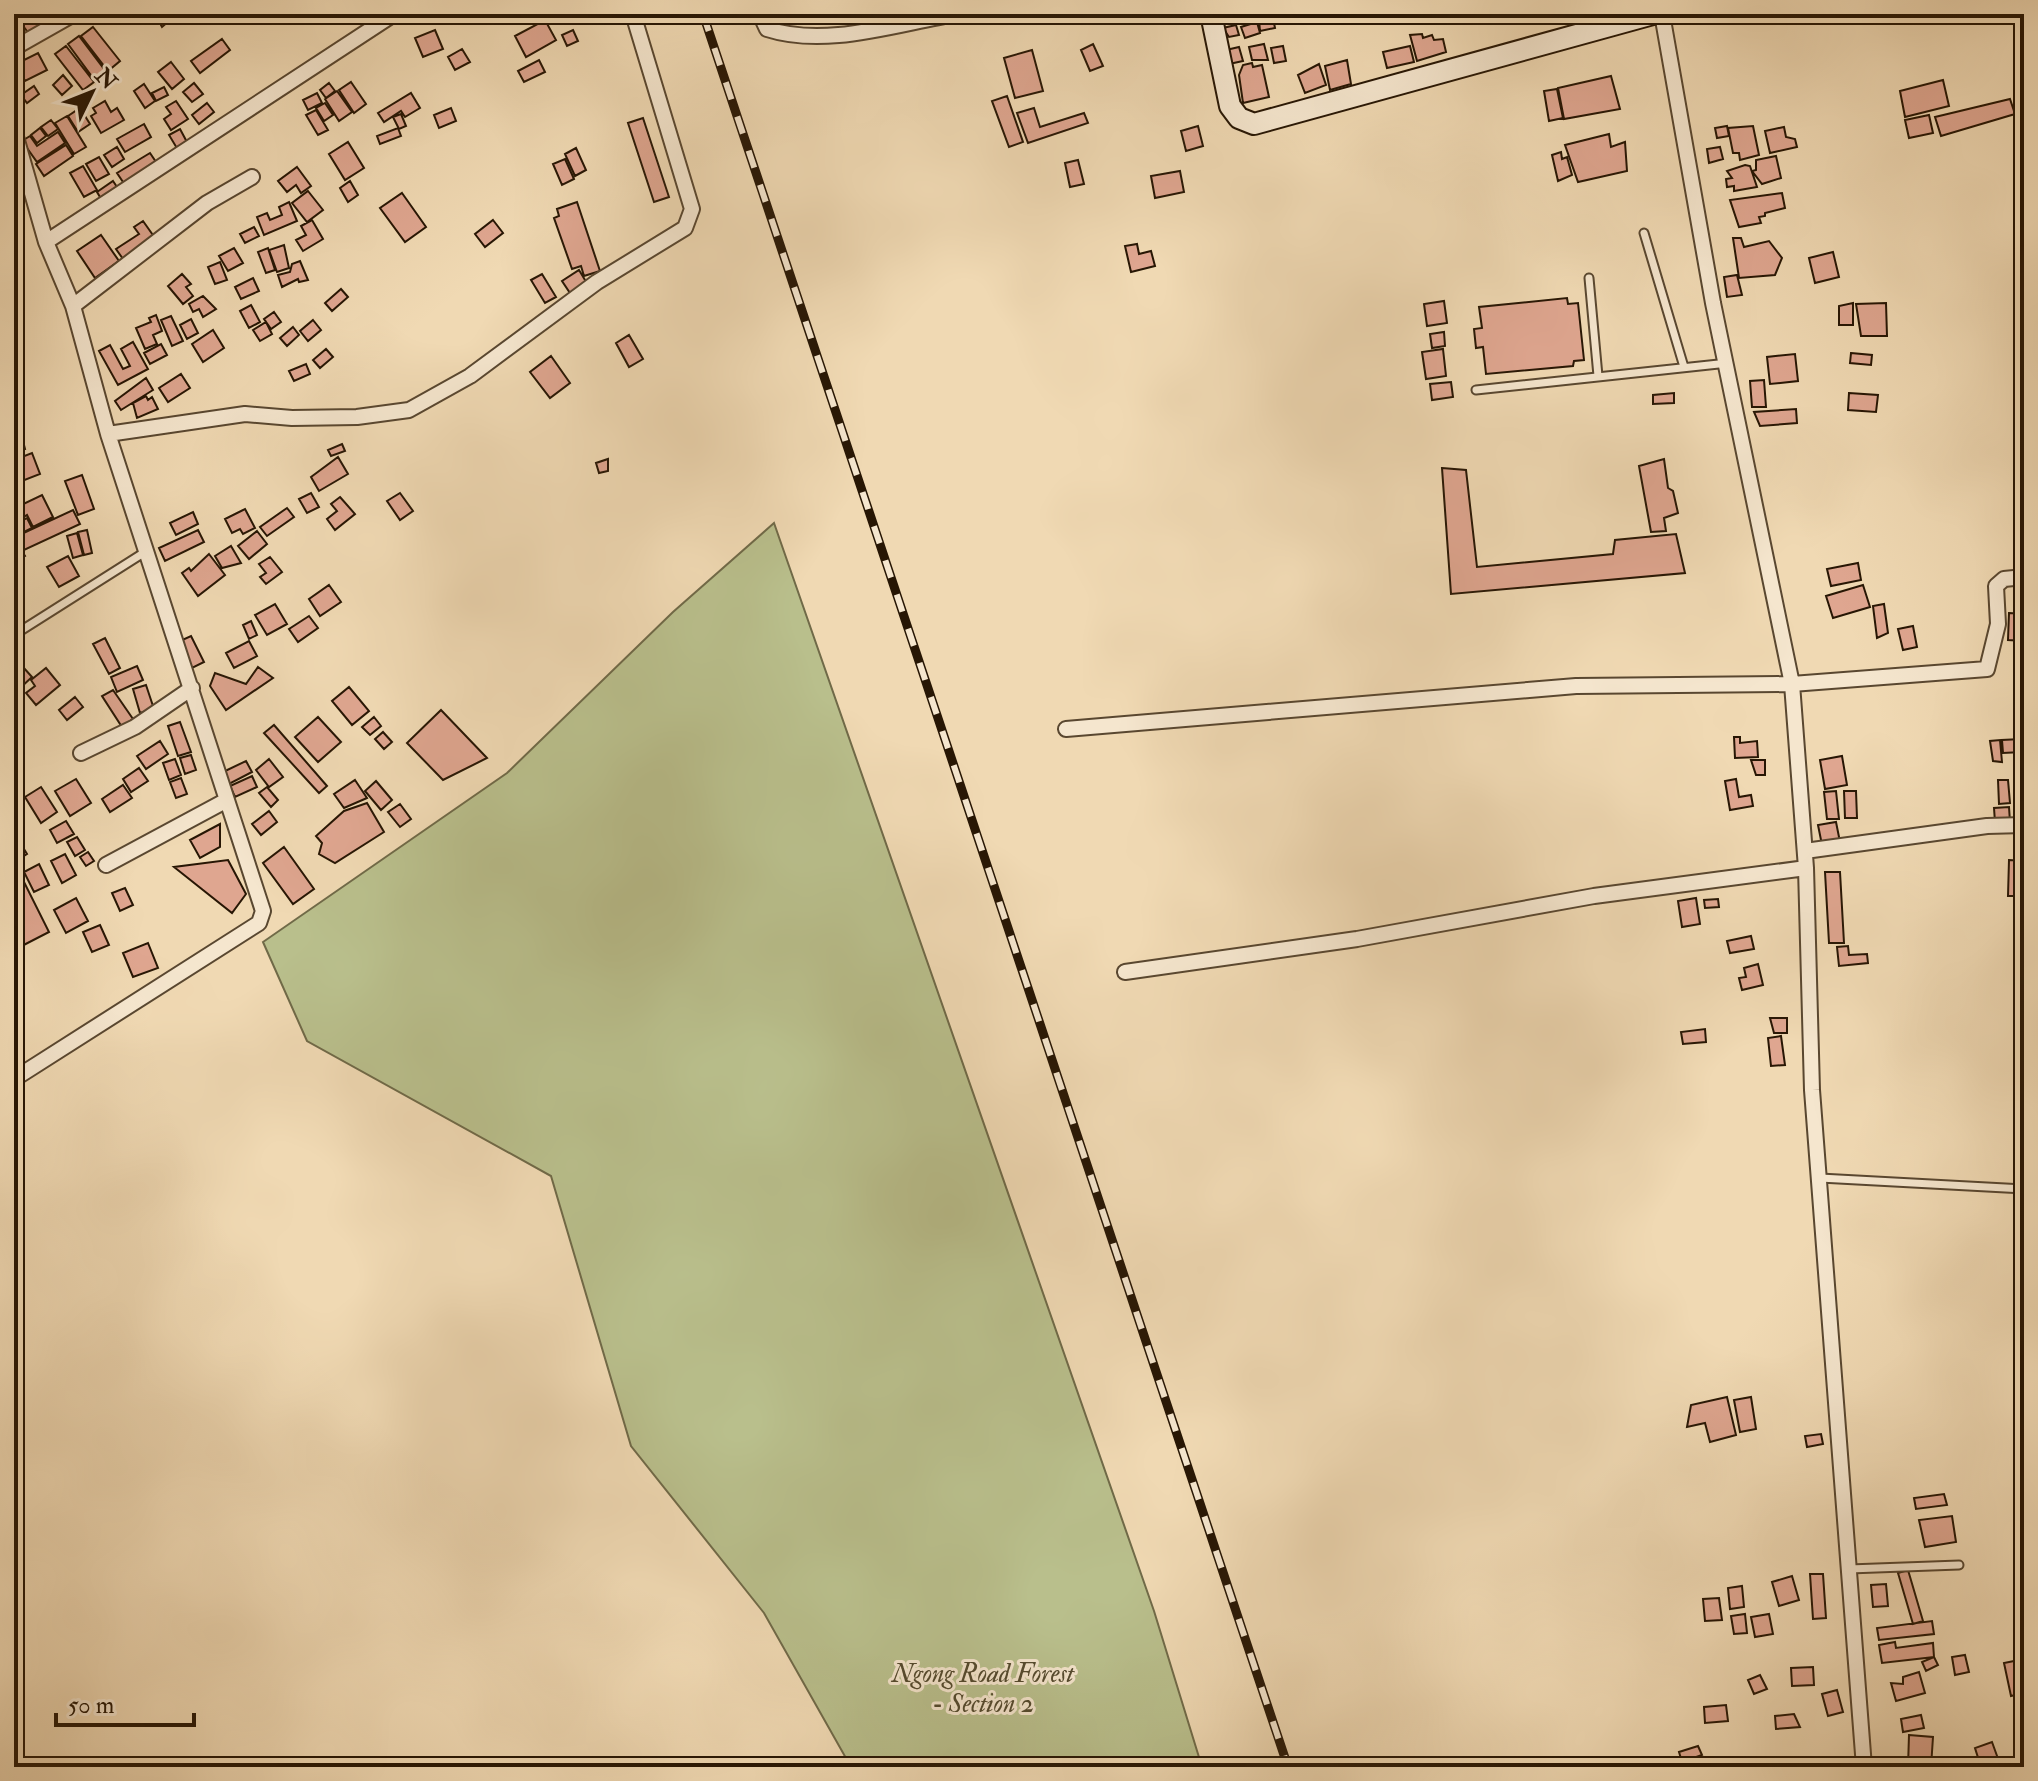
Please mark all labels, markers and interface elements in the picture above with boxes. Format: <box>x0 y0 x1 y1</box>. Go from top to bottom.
north arrow <box>52 52 132 132</box>
text: N <box>88 62 123 96</box>
park label: Ngong Road Forest - Section 2 <box>890 1658 1076 1720</box>
scale bar <box>56 1677 194 1727</box>
text: 50 m <box>68 1690 115 1721</box>

